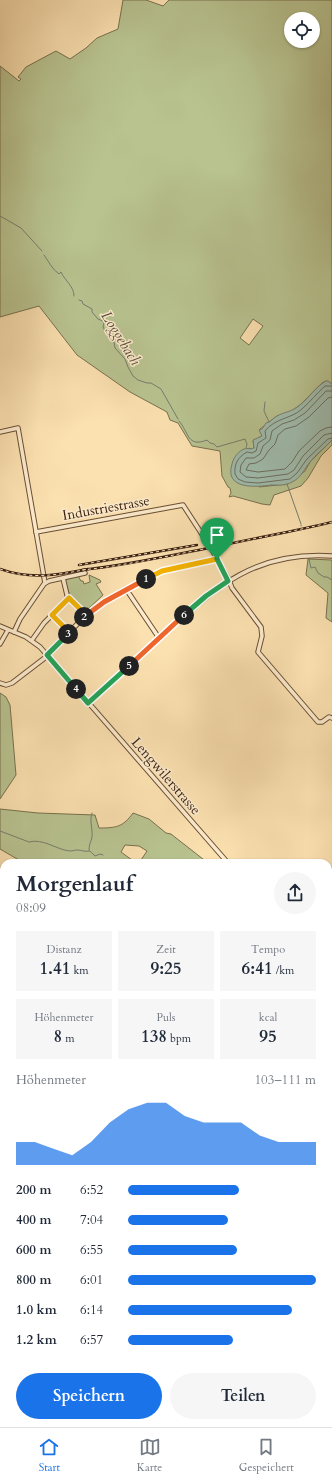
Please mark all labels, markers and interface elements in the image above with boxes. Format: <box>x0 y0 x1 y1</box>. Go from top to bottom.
map controls <box>284 12 320 48</box>
button: locate <box>284 12 320 48</box>
water label: Loggebach <box>96 307 146 370</box>
street label: Industriestrasse <box>61 491 151 525</box>
pin <box>200 518 234 559</box>
icon: arrive <box>206 524 228 546</box>
pin: 1 <box>136 569 156 589</box>
text: 1 <box>143 571 149 586</box>
pin: 6 <box>174 605 194 625</box>
pin: 2 <box>74 607 94 627</box>
text: 6 <box>181 607 187 622</box>
text: 2 <box>81 609 87 624</box>
pin: 3 <box>58 624 78 644</box>
text: 3 <box>65 626 71 641</box>
pin: 5 <box>119 656 139 676</box>
text: 5 <box>126 658 132 673</box>
pin: 4 <box>66 679 86 699</box>
text: 4 <box>73 681 79 696</box>
street label: Lengwilerstrasse <box>127 733 205 819</box>
text: Morgenlauf <box>16 869 133 899</box>
button: share <box>274 872 316 914</box>
text: 08:09 <box>16 899 46 917</box>
text: Distanz <box>46 942 82 957</box>
text: Zeit <box>156 942 176 957</box>
text: Tempo <box>251 942 285 957</box>
text: 1.41 <box>39 957 70 980</box>
text: 9:25 <box>150 957 182 980</box>
text: 6:41 <box>242 957 273 980</box>
text: km <box>70 963 89 978</box>
text: /km <box>273 963 294 978</box>
text: Höhenmeter <box>34 1010 94 1025</box>
text: Puls <box>156 1010 176 1025</box>
text: kcal <box>259 1010 277 1025</box>
text: 8 <box>54 1025 62 1048</box>
text: 138 <box>141 1025 167 1048</box>
text: 95 <box>259 1025 277 1048</box>
text: m <box>62 1031 74 1046</box>
text: bpm <box>167 1031 191 1046</box>
text: Höhenmeter <box>16 1071 86 1089</box>
text: 103–111 m <box>254 1071 316 1089</box>
text: 200 m <box>16 1181 51 1199</box>
text: 6:52 <box>80 1181 103 1199</box>
text: 400 m <box>16 1211 51 1229</box>
text: 7:04 <box>80 1211 103 1229</box>
text: 600 m <box>16 1241 51 1259</box>
text: 6:55 <box>80 1241 103 1259</box>
text: 800 m <box>16 1271 51 1289</box>
text: 6:01 <box>80 1271 103 1289</box>
text: 1.0 km <box>16 1301 57 1319</box>
text: 6:14 <box>80 1301 103 1319</box>
text: 1.2 km <box>16 1331 57 1349</box>
text: 6:57 <box>80 1331 103 1349</box>
button: Speichern <box>16 1373 162 1419</box>
button: Teilen <box>170 1373 316 1419</box>
tab: Start <box>38 1436 60 1475</box>
tab: Karte <box>137 1436 162 1475</box>
tab: Gespeichert <box>239 1436 294 1475</box>

